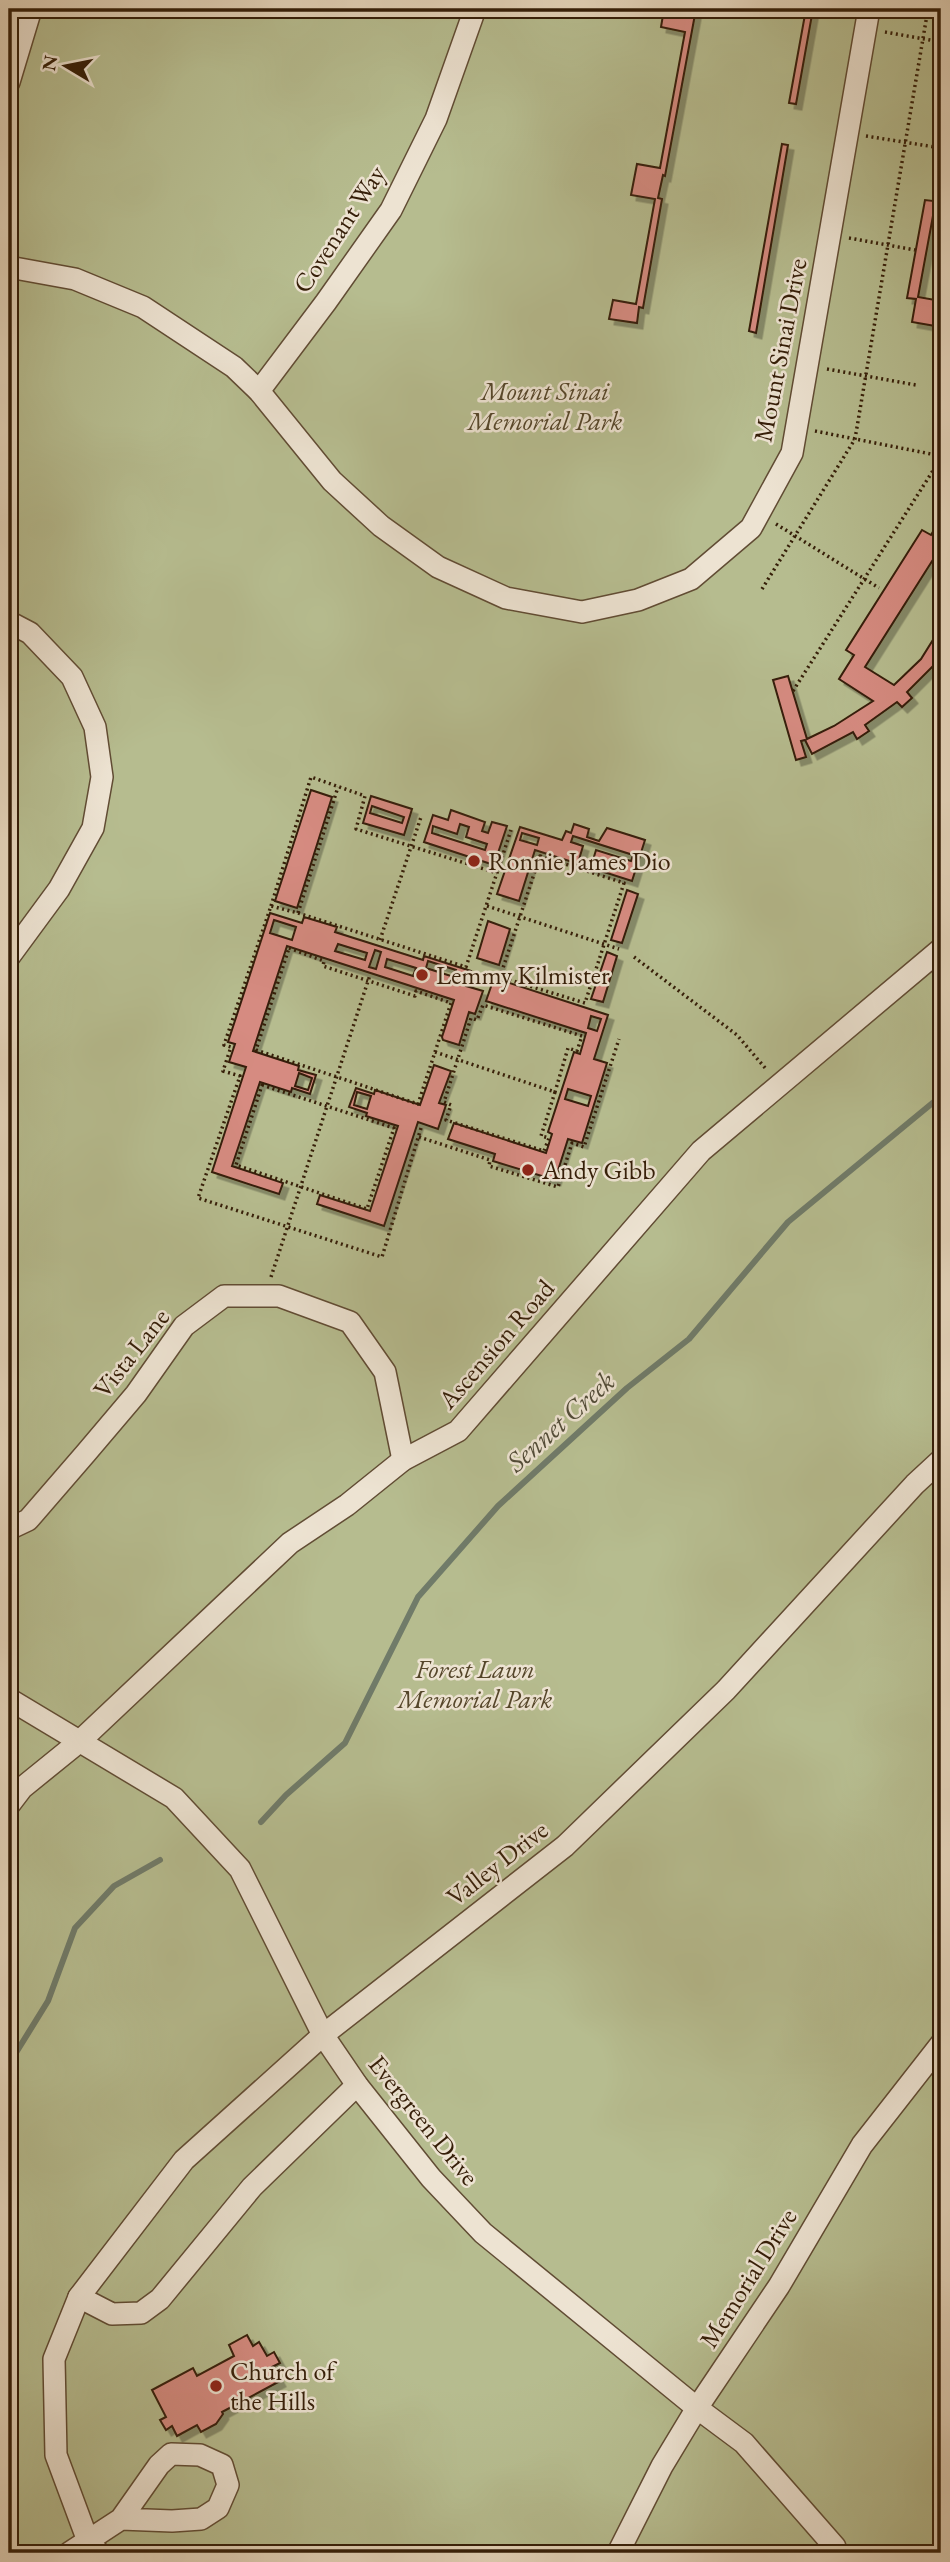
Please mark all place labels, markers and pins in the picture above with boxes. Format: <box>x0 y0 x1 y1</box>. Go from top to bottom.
place label: Ronnie James Dio <box>488 844 671 878</box>
marker: Ronnie James Dio <box>466 853 482 869</box>
place label: Lemmy Kilmister <box>436 958 610 992</box>
marker: Lemmy Kilmister <box>414 967 430 983</box>
place label: Andy Gibb <box>541 1153 656 1187</box>
marker: Andy Gibb <box>520 1162 536 1178</box>
place label: Church of the Hills <box>230 2354 337 2418</box>
marker: Church of the Hills <box>208 2378 224 2394</box>

